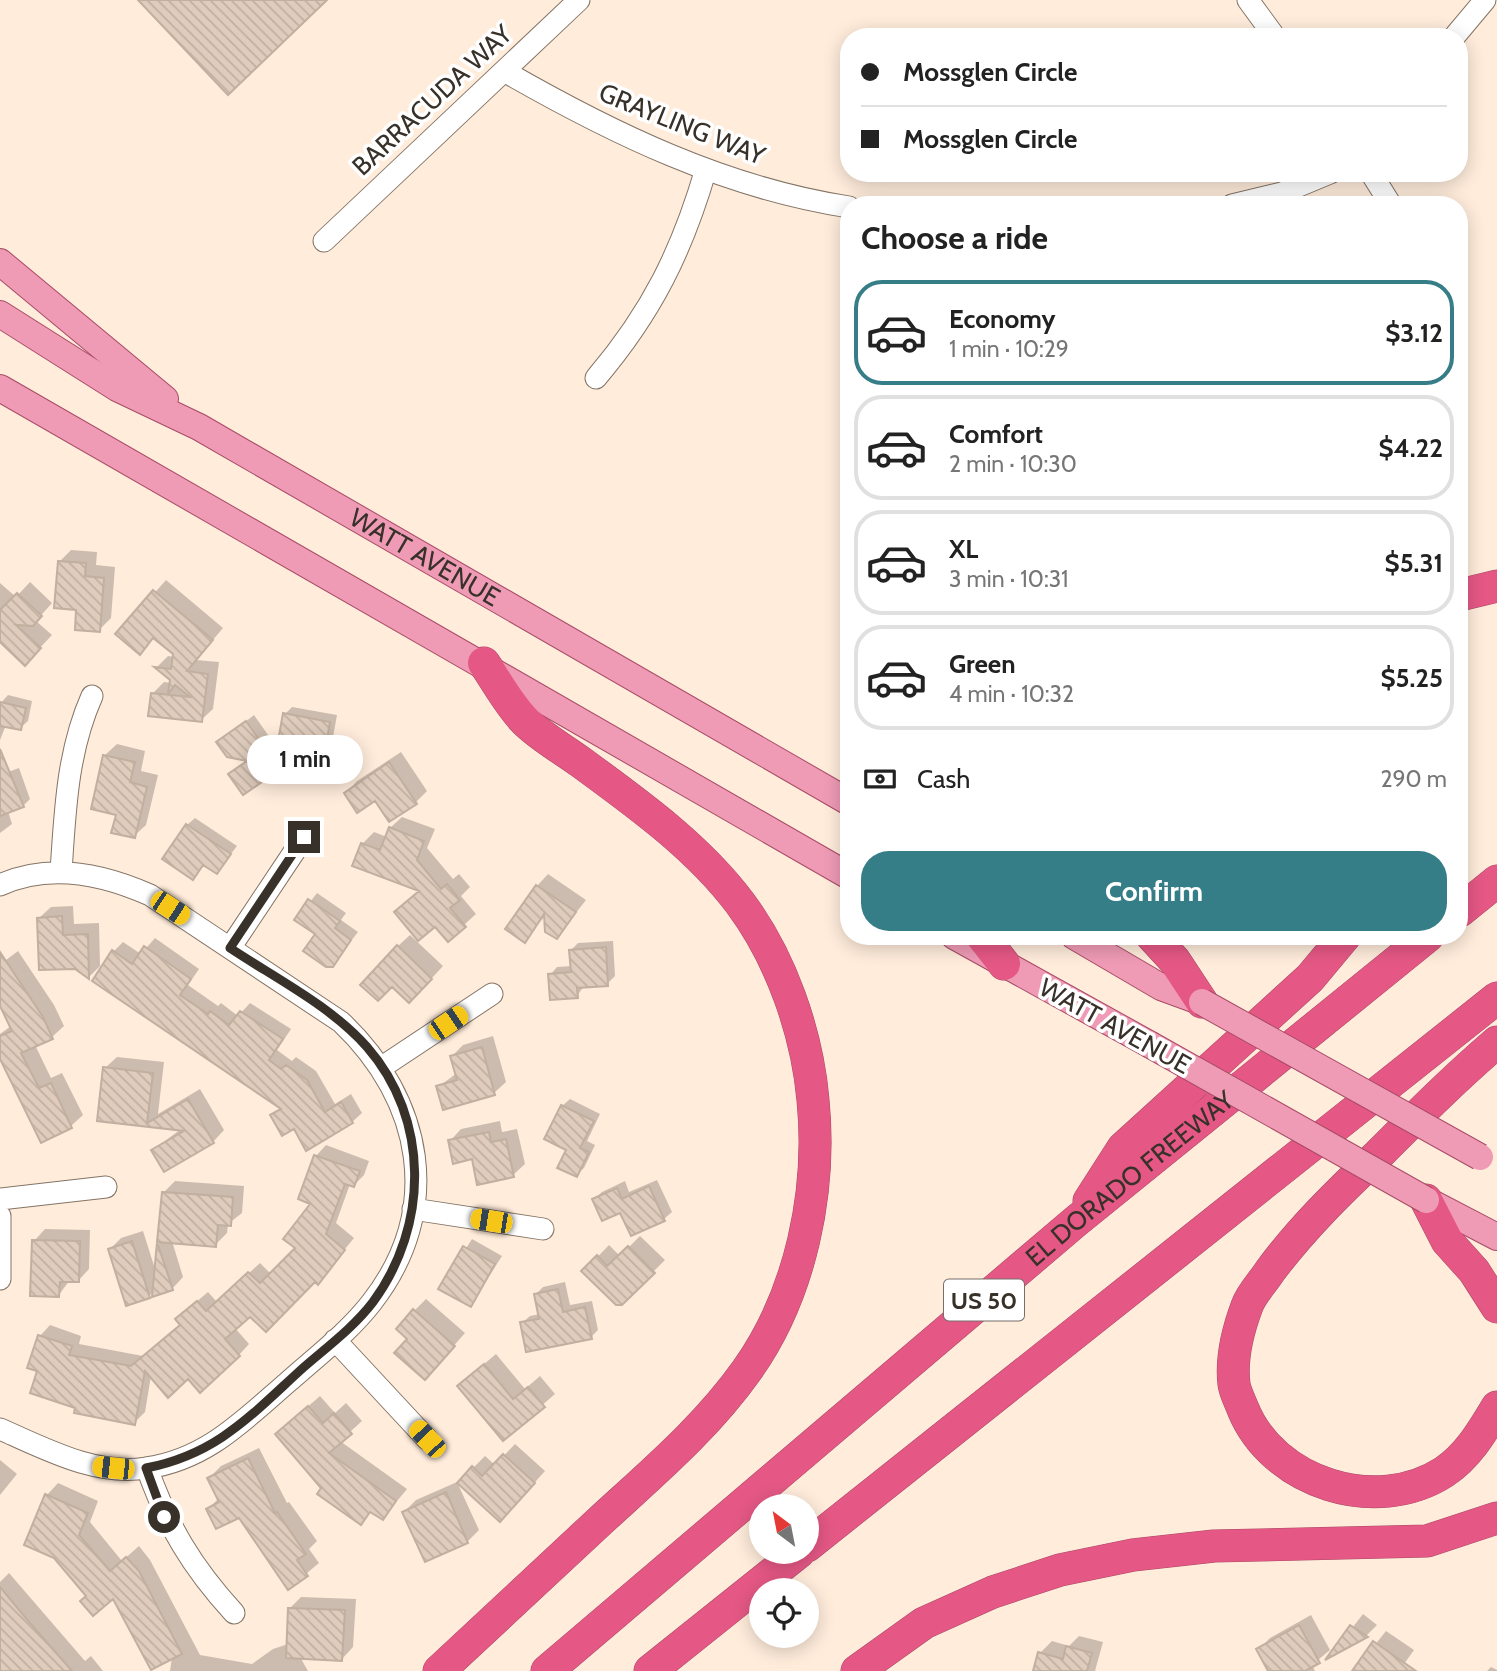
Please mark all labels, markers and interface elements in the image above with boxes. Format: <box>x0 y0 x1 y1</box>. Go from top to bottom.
street label: BARRACUDA WAY <box>346 18 519 182</box>
text: Mossglen Circle <box>903 56 1077 88</box>
street label: GRAYLING WAY <box>594 76 770 172</box>
text: Mossglen Circle <box>903 123 1077 155</box>
text: Choose a ride <box>861 218 1048 257</box>
icon: car <box>865 301 928 364</box>
text: Economy <box>949 303 1055 335</box>
text: $3.12 <box>1385 317 1443 349</box>
text: 1 min · 10:29 <box>949 335 1069 363</box>
icon: car <box>865 416 928 479</box>
text: Comfort <box>949 418 1043 450</box>
text: $4.22 <box>1378 432 1443 464</box>
text: 2 min · 10:30 <box>949 450 1077 478</box>
street label: WATT AVENUE <box>344 501 506 613</box>
icon: car <box>865 531 928 594</box>
text: XL <box>949 533 978 565</box>
text: $5.31 <box>1385 547 1443 579</box>
text: 3 min · 10:31 <box>949 565 1069 593</box>
icon: car <box>865 646 928 709</box>
text: Green <box>949 648 1016 680</box>
text: $5.25 <box>1380 662 1443 694</box>
text: 4 min · 10:32 <box>949 680 1074 708</box>
callout: 1 min <box>246 736 362 784</box>
text: 1 min <box>279 745 331 773</box>
icon: cash <box>861 760 899 798</box>
text: Cash <box>917 763 970 795</box>
text: 290 m <box>1380 765 1447 793</box>
route end <box>288 821 320 853</box>
button: Confirm <box>861 851 1447 931</box>
car <box>147 888 194 928</box>
street label: WATT AVENUE <box>1034 971 1196 1081</box>
car <box>425 1003 472 1043</box>
street label: EL DORADO FREEWAY <box>1019 1084 1240 1273</box>
car <box>469 1207 514 1235</box>
road number: US 50 <box>944 1280 1024 1320</box>
car <box>405 1416 450 1462</box>
car <box>92 1455 135 1481</box>
north arrow <box>749 1494 819 1564</box>
map controls <box>749 1494 819 1648</box>
route start <box>148 1501 180 1533</box>
button: locate <box>749 1578 819 1648</box>

